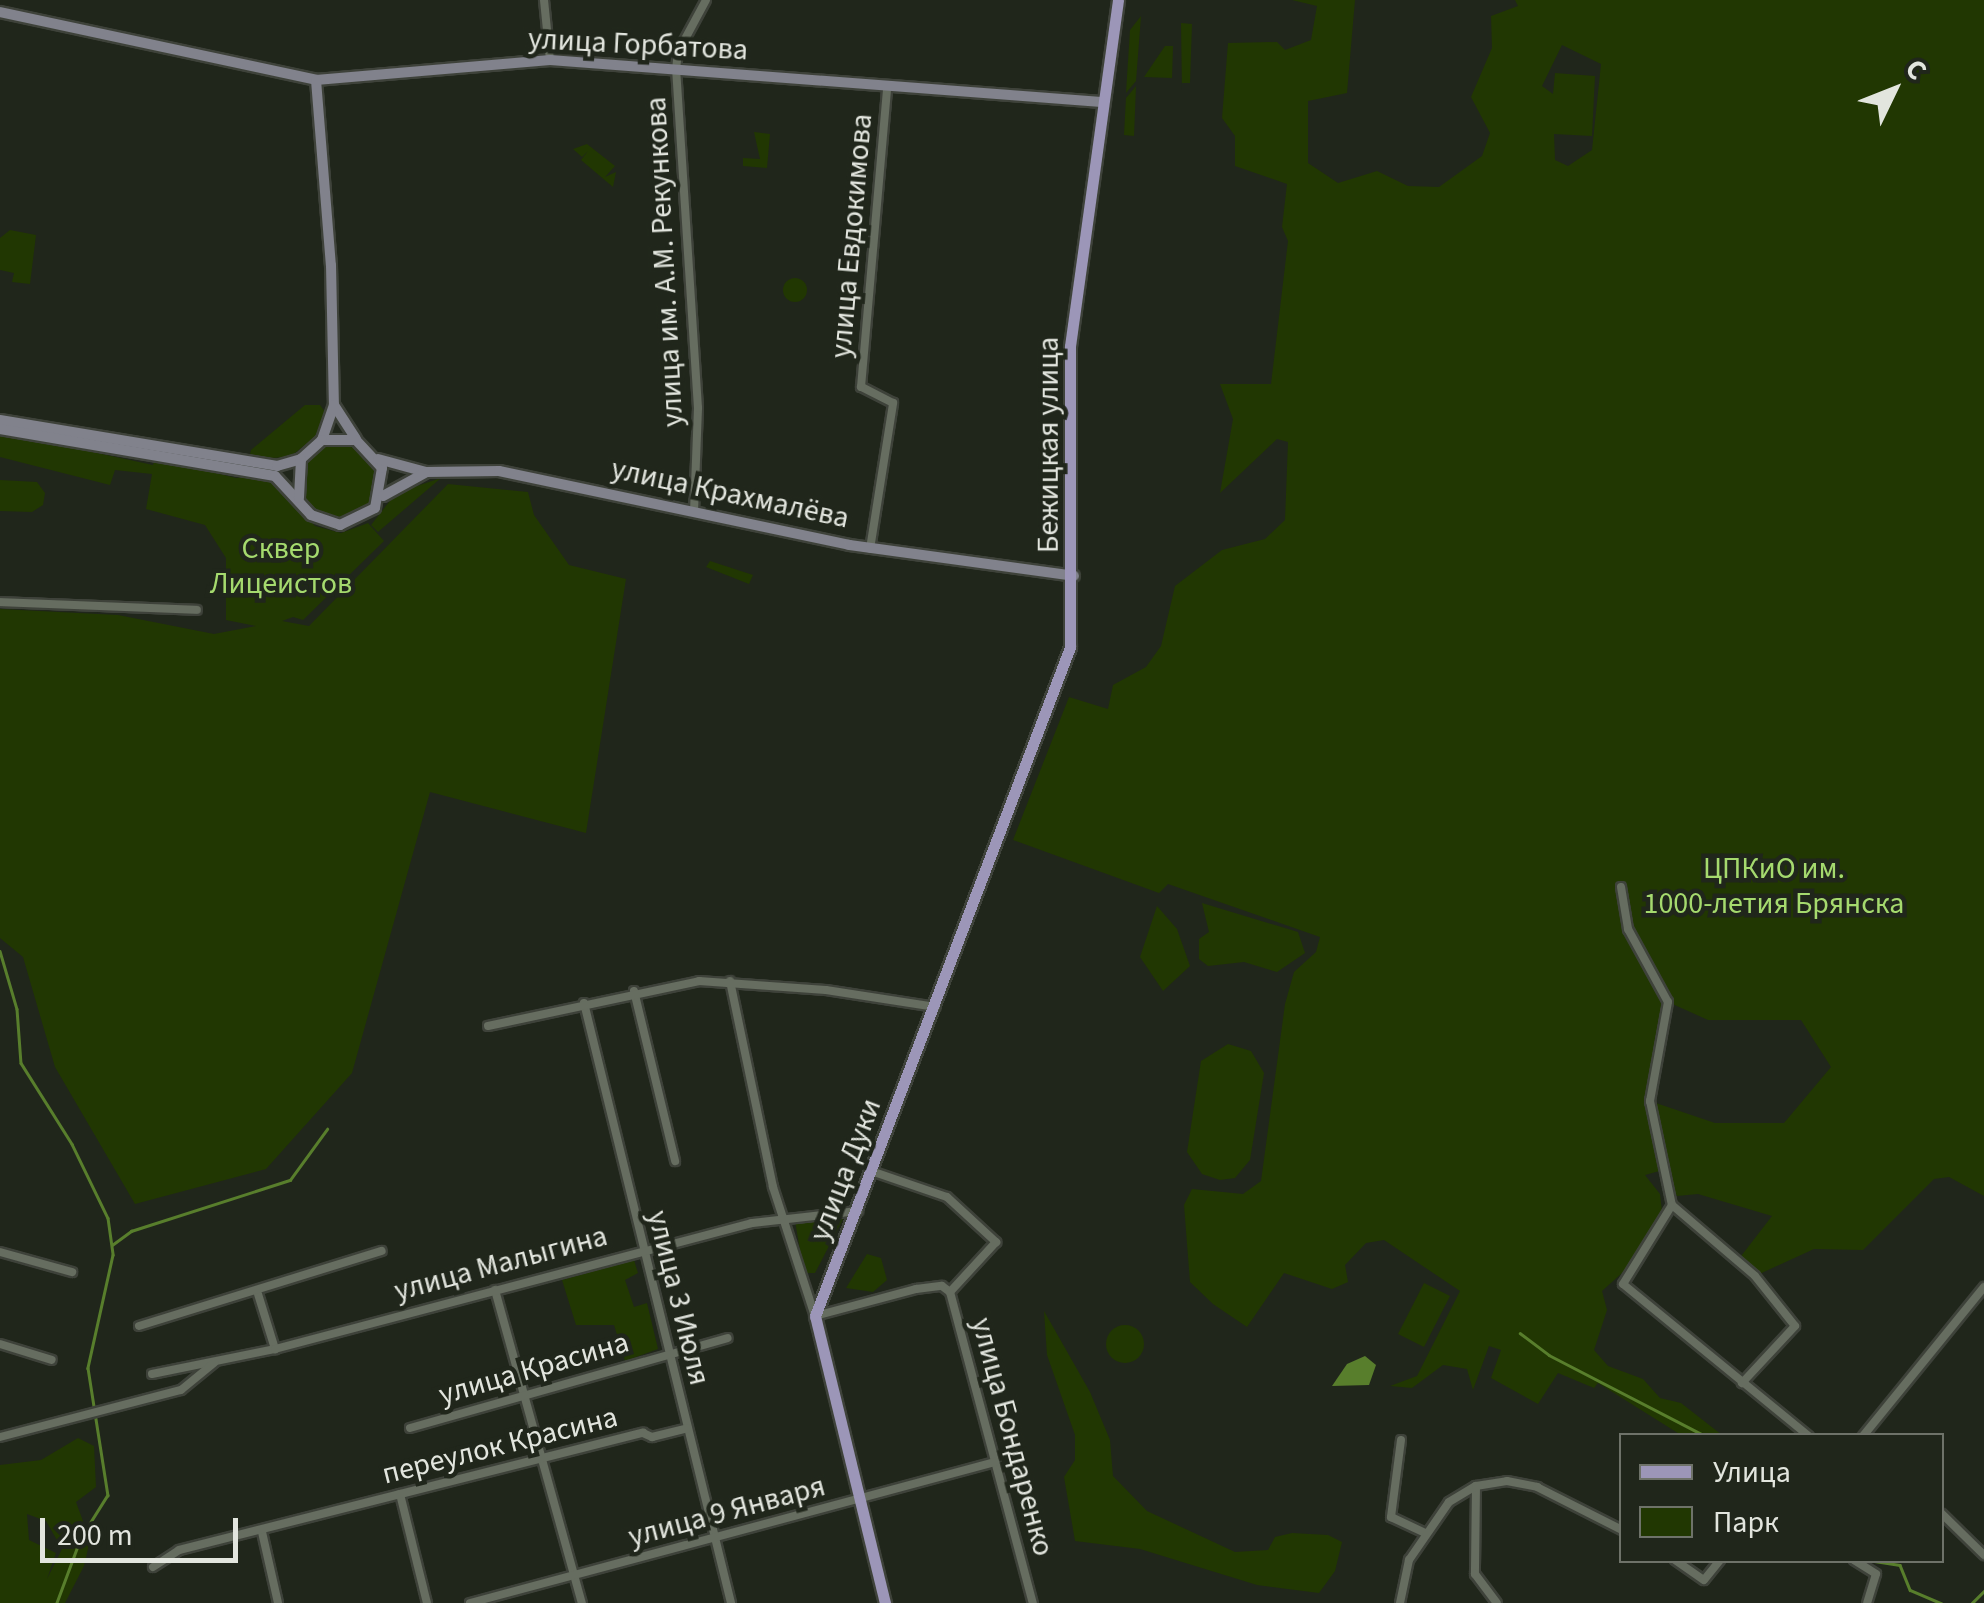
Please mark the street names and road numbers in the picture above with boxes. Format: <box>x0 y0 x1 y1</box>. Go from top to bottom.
street label: улица Горбатова <box>527 21 749 69</box>
street label: улица им. А.М. Рекункова <box>638 96 692 428</box>
street label: улица Евдокимова <box>823 112 881 360</box>
street label: Бежицкая улица <box>1031 337 1067 553</box>
street label: улица Крахмалёва <box>608 451 852 537</box>
street label: улица Дуки <box>802 1094 890 1246</box>
street label: улица 3 Июля <box>639 1207 717 1389</box>
street label: улица Малыгина <box>391 1218 611 1310</box>
street label: улица Бондаренко <box>963 1314 1061 1560</box>
street label: улица Красина <box>435 1325 633 1413</box>
street label: переулок Красина <box>379 1399 621 1493</box>
street label: улица 9 Января <box>625 1468 829 1556</box>

